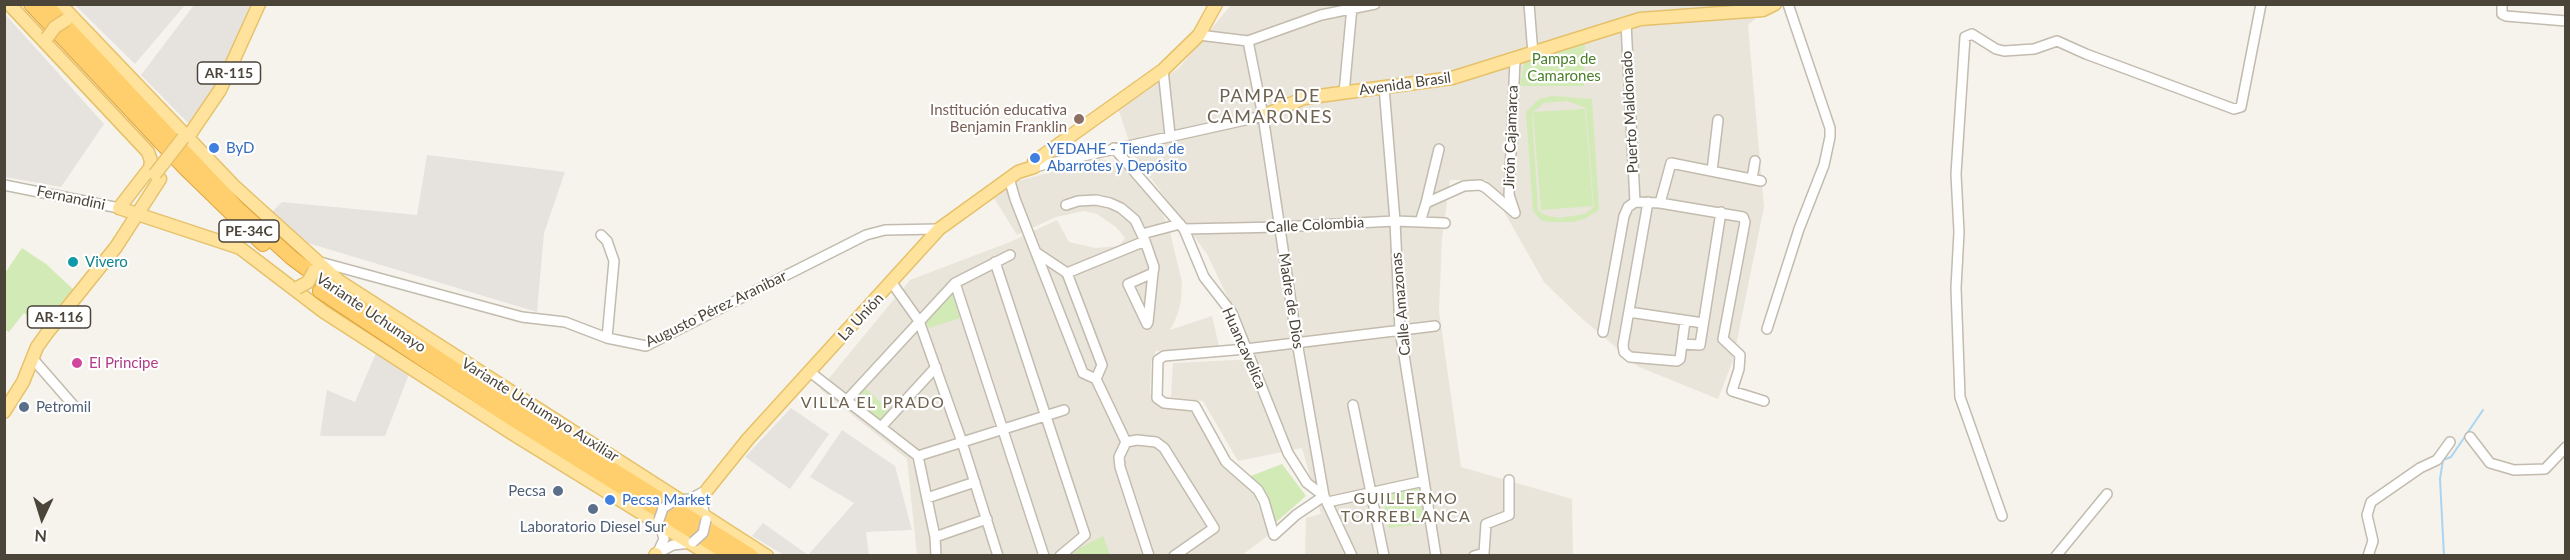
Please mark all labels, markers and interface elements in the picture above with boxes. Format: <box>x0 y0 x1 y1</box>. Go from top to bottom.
park label: Pampa de Camarones <box>1527 50 1601 85</box>
street label: Puerto Maldonado <box>1618 50 1642 174</box>
road number: AR-115 <box>198 62 260 84</box>
street label: Avenida Brasil <box>1358 69 1452 99</box>
district label: PAMPA DE CAMARONES <box>1207 85 1333 128</box>
street label: Jirón Cajamarca <box>1500 85 1522 189</box>
place label: Institución educativa Benjamin Franklin <box>930 101 1067 136</box>
marker: Institución educativa Benjamin Franklin <box>1072 112 1086 126</box>
place label: ByD <box>226 139 254 157</box>
place label: YEDAHE - Tienda de Abarrotes y Depósito <box>1047 140 1187 175</box>
marker: ByD <box>207 141 221 155</box>
marker: YEDAHE - Tienda de Abarrotes y Depósito <box>1028 151 1042 165</box>
street label: Fernandini <box>35 182 107 214</box>
street label: Calle Colombia <box>1265 213 1365 237</box>
road number: PE-34C <box>219 220 279 242</box>
street label: Madre de Dios <box>1275 252 1307 350</box>
street label: Calle Amazonas <box>1388 252 1414 356</box>
place label: Vivero <box>85 253 128 271</box>
marker: Vivero <box>66 255 80 269</box>
street label: Augusto Pérez Aranibar <box>642 267 790 351</box>
street label: Variante Uchumayo <box>313 270 429 356</box>
street label: La Unión <box>834 289 888 345</box>
street label: Huancavelica <box>1218 305 1270 391</box>
road number: AR-116 <box>28 306 90 328</box>
place label: El Principe <box>89 354 158 372</box>
street label: Variante Uchumayo Auxiliar <box>458 354 622 466</box>
marker: El Principe <box>70 356 84 370</box>
district label: VILLA EL PRADO <box>801 393 945 413</box>
place label: Petromil <box>36 398 91 416</box>
marker: Petromil <box>17 400 31 414</box>
place label: Pecsa <box>508 482 546 500</box>
marker: Pecsa <box>551 484 565 498</box>
north arrow <box>12 488 72 548</box>
district label: GUILLERMO TORREBLANCA <box>1341 489 1471 527</box>
place label: Pecsa Market <box>622 491 711 509</box>
marker: Pecsa Market <box>603 493 617 507</box>
marker: Laboratorio Diesel Sur <box>586 502 600 516</box>
place label: Laboratorio Diesel Sur <box>520 518 666 536</box>
text: N <box>34 527 48 546</box>

